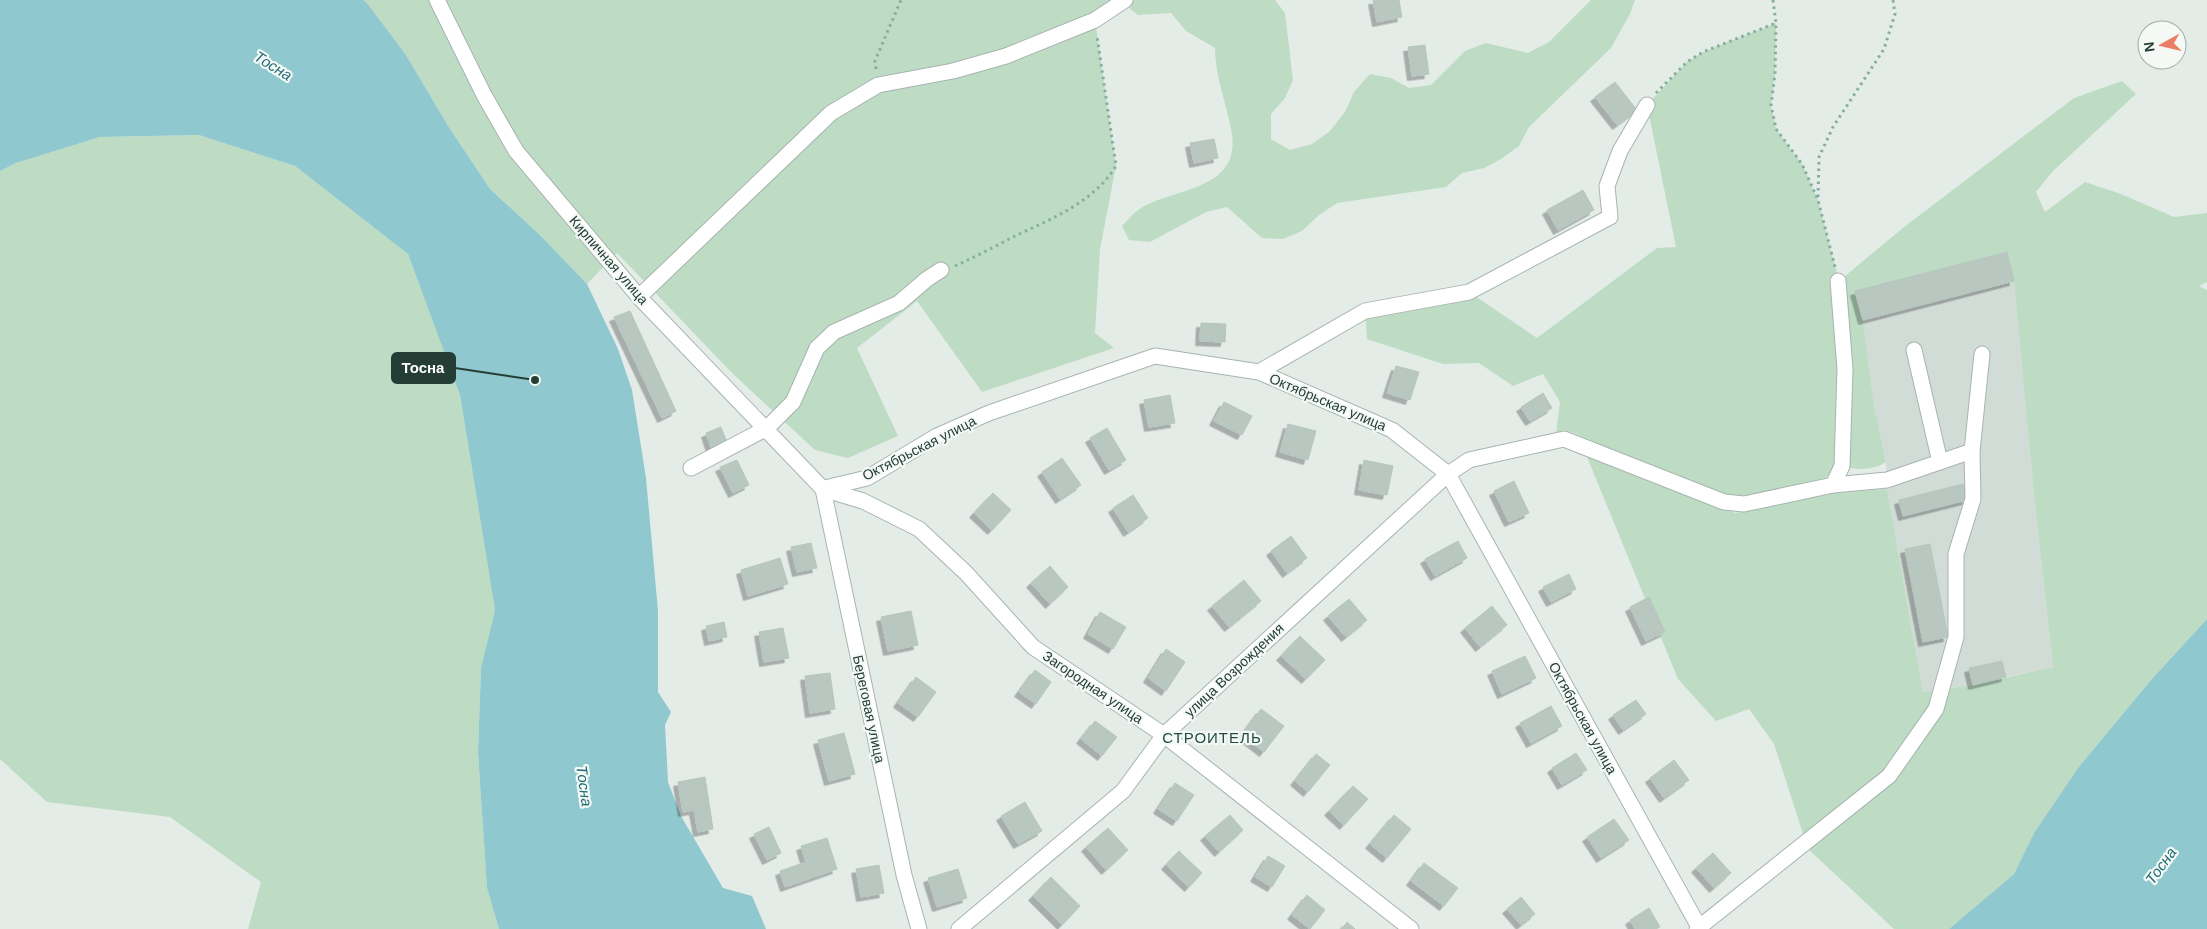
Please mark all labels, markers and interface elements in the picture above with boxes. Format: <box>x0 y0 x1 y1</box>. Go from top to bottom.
north arrow <box>2137 20 2187 70</box>
text: N <box>2140 41 2158 53</box>
water label: Тосна <box>251 47 295 84</box>
street label: Кирпичная улица <box>566 213 652 308</box>
callout: Тосна <box>392 353 455 383</box>
text: Тосна <box>402 359 445 376</box>
street label: Октябрьская улица <box>1267 370 1389 434</box>
street label: Октябрьская улица <box>859 412 979 484</box>
street label: улица Возрождения <box>1181 620 1287 720</box>
street label: Загородная улица <box>1040 647 1146 727</box>
street label: Береговая улица <box>850 653 888 765</box>
street label: Октябрьская улица <box>1546 659 1621 777</box>
district label: СТРОИТЕЛЬ <box>1162 729 1262 746</box>
water label: Тосна <box>573 764 596 807</box>
water label: Тосна <box>2142 844 2180 887</box>

